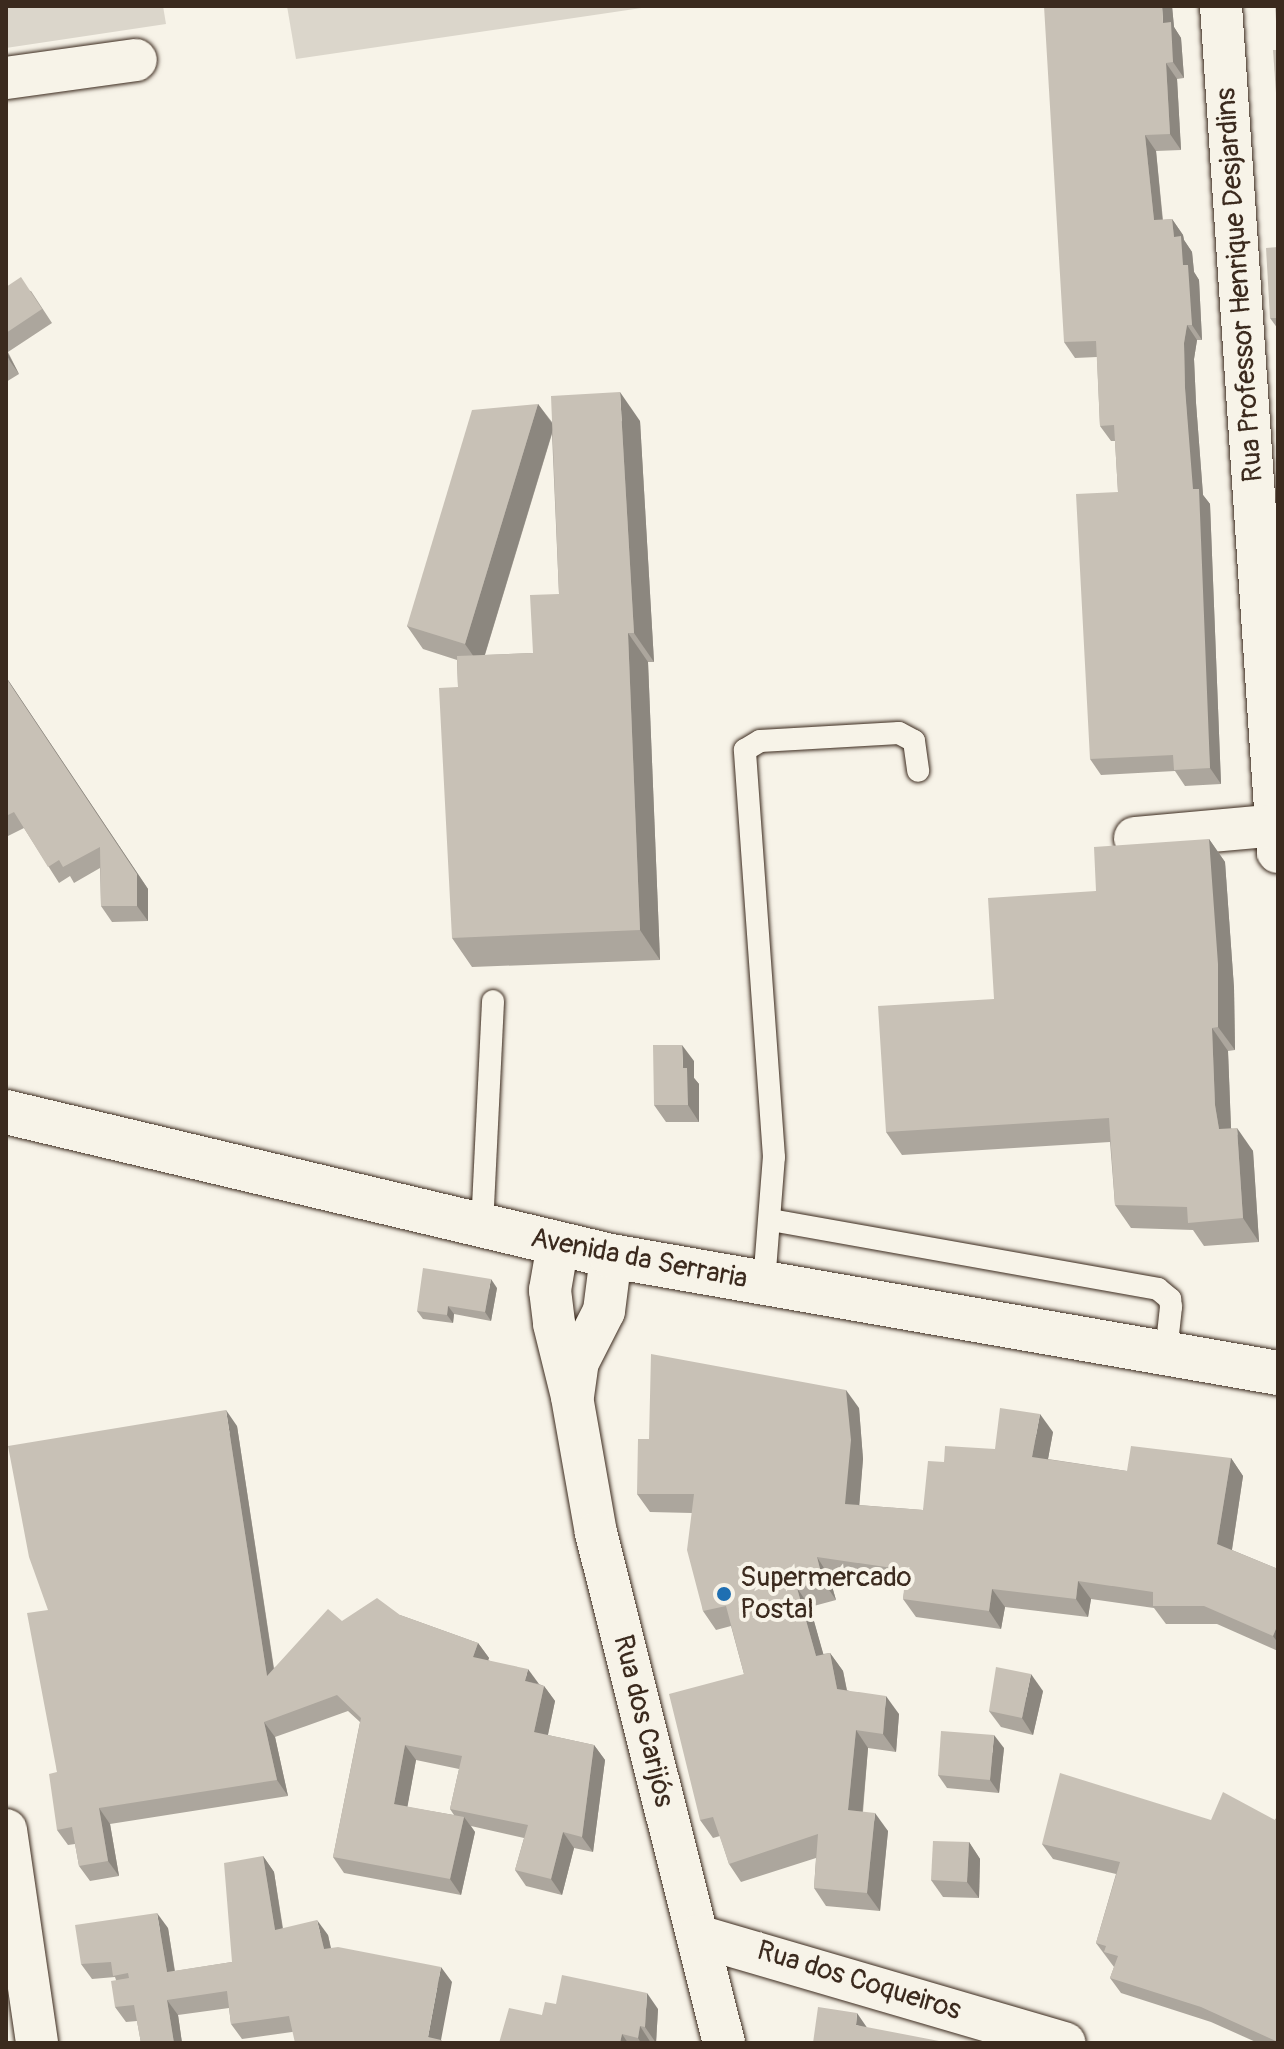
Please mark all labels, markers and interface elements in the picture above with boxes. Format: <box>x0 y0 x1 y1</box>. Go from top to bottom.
street label: Rua Professor Henrique Desjardins <box>1209 87 1271 483</box>
street label: Avenida da Serraria <box>528 1222 750 1296</box>
place label: Supermercado Postal <box>740 1561 912 1627</box>
marker: Supermercado Postal <box>715 1585 733 1603</box>
street label: Rua dos Carijós <box>605 1631 681 1811</box>
street label: Rua dos Coqueiros <box>753 1934 965 2028</box>

